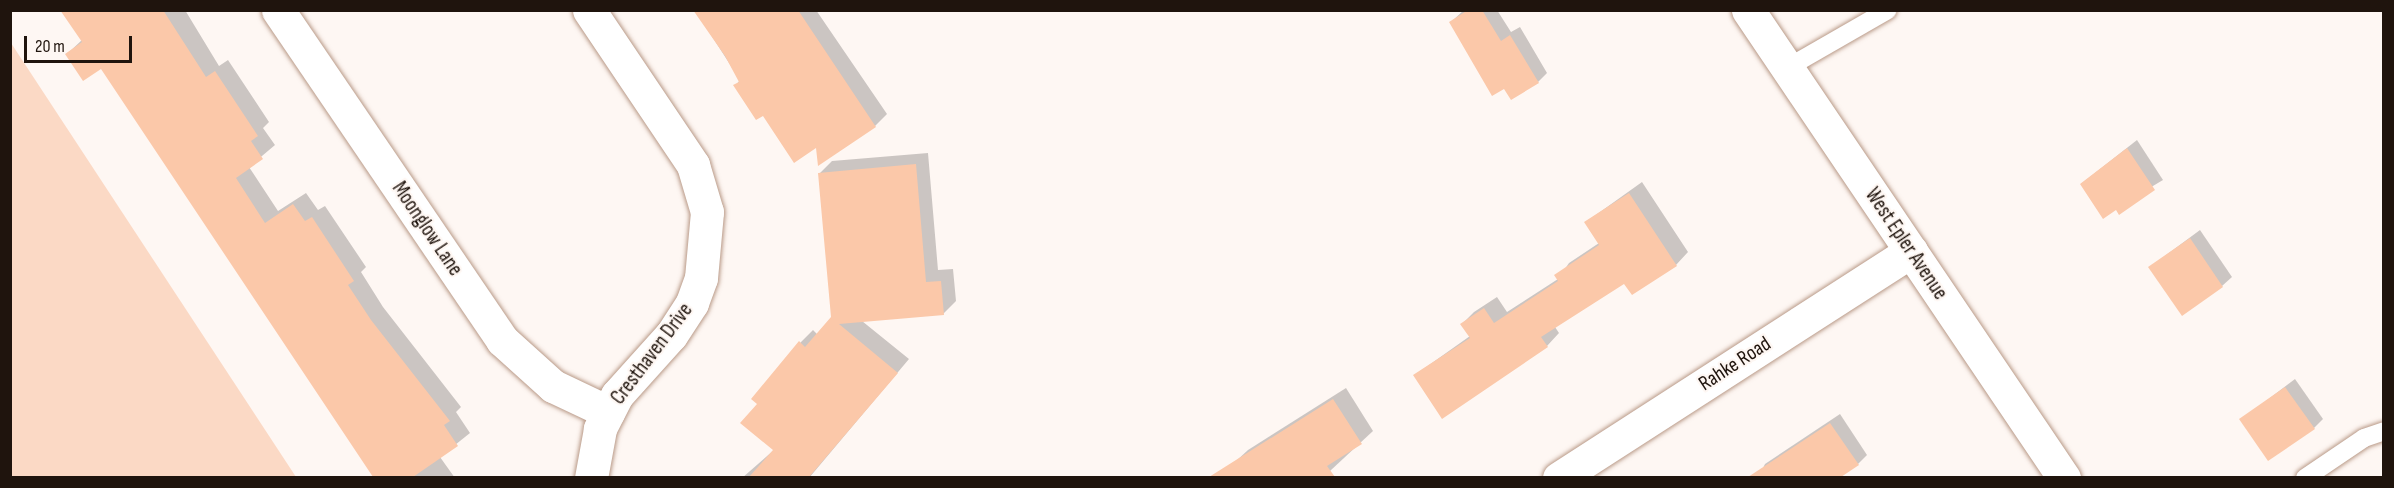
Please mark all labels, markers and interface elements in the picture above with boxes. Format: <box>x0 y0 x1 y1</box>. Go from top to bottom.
scale bar <box>27 24 135 62</box>
text: 20 m <box>35 36 65 57</box>
street label: Moonglow Lane <box>386 177 468 281</box>
street label: West Epler Avenue <box>1859 183 1953 305</box>
street label: Cresthaven Drive <box>606 298 698 410</box>
street label: Rahke Road <box>1694 331 1776 397</box>

